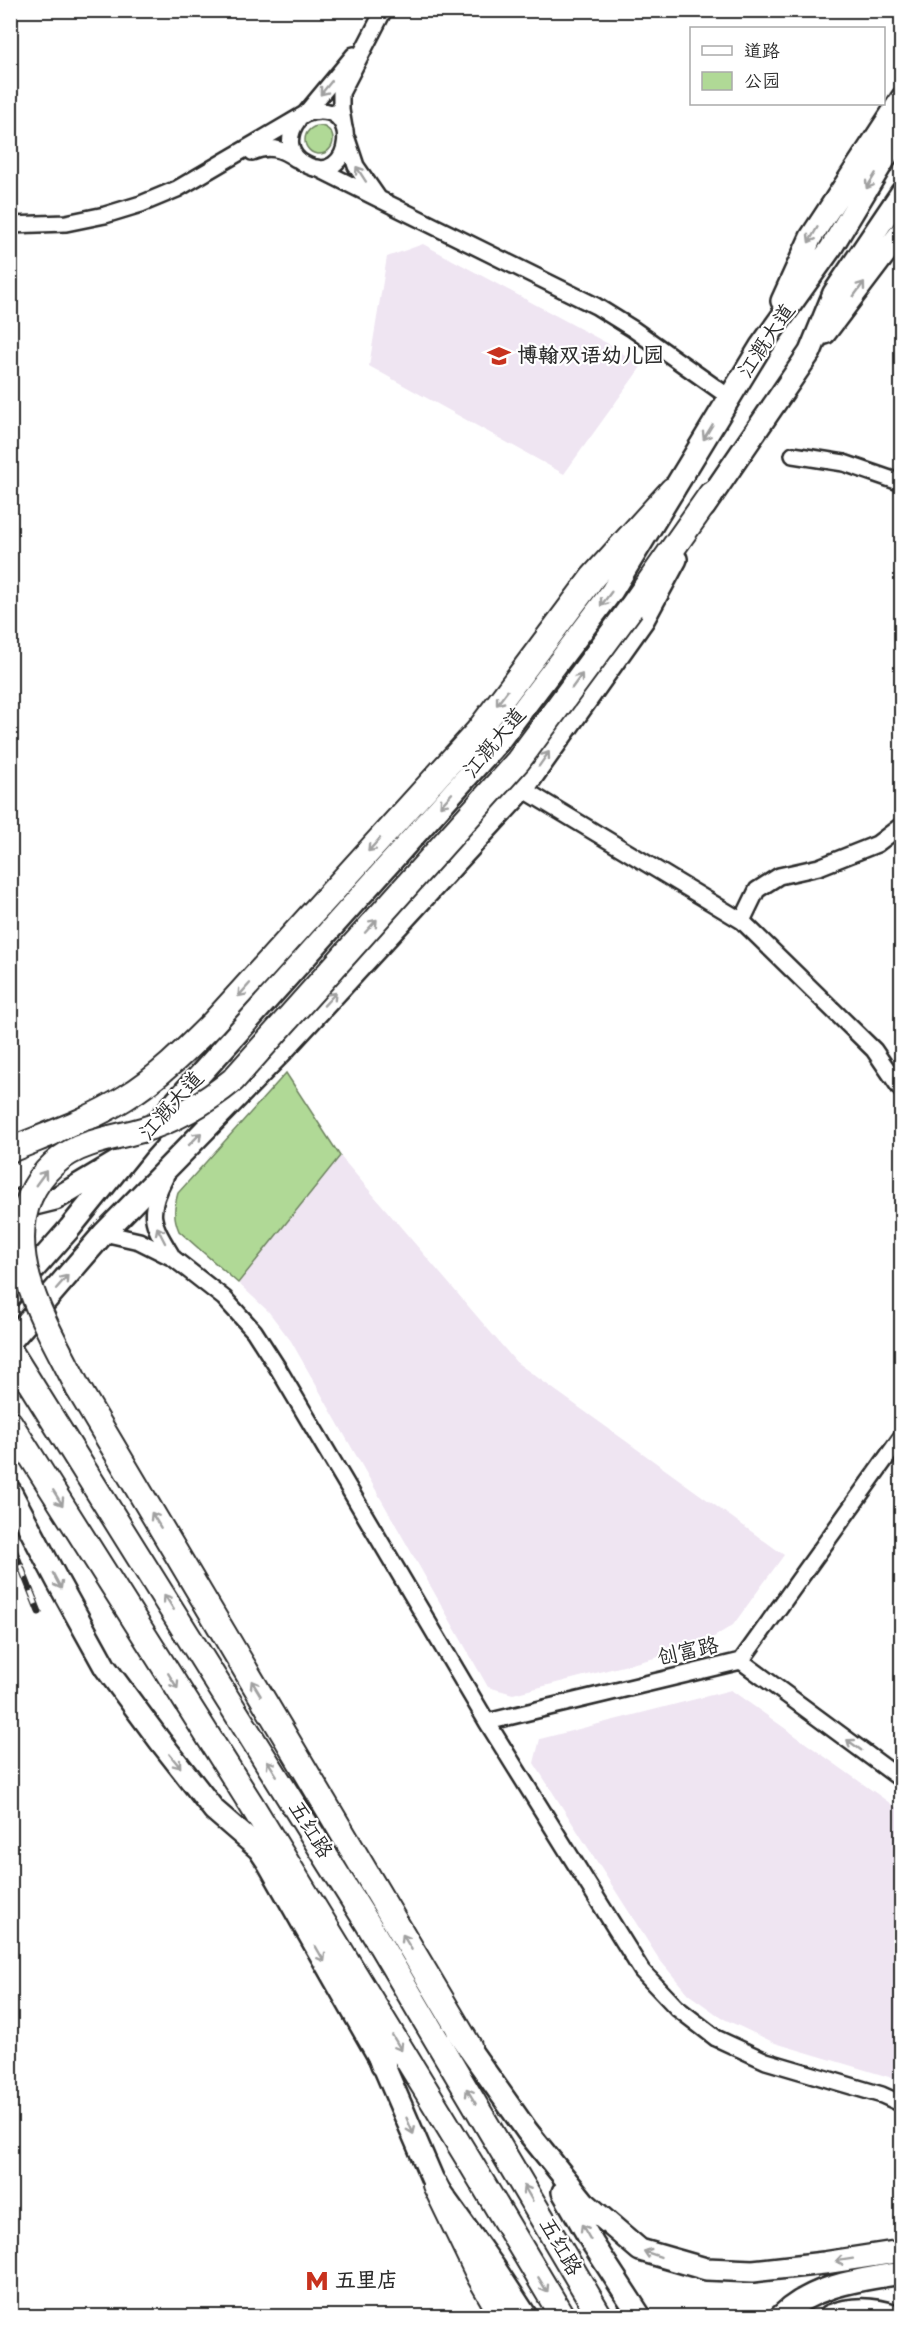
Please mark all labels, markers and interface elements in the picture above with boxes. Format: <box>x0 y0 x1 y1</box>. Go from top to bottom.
legend <box>690 27 885 105</box>
text: 道路 <box>744 40 780 64</box>
text: 公园 <box>744 70 780 94</box>
one-way arrow <box>320 80 333 96</box>
one-way arrow <box>355 166 367 183</box>
one-way arrow <box>865 172 877 189</box>
one-way arrow <box>807 226 819 243</box>
one-way arrow <box>853 282 865 298</box>
street label: 江溉大道 <box>732 298 802 384</box>
place label: 博翰双语幼儿园 <box>517 342 664 370</box>
school or university icon: 博翰双语幼儿园 <box>486 343 512 369</box>
one-way arrow <box>701 423 713 440</box>
one-way arrow <box>600 590 613 606</box>
one-way arrow <box>571 673 583 689</box>
one-way arrow <box>496 690 509 706</box>
street label: 江溉大道 <box>457 702 533 784</box>
one-way arrow <box>538 752 550 768</box>
one-way arrow <box>439 792 453 807</box>
one-way arrow <box>367 837 381 852</box>
one-way arrow <box>364 919 378 934</box>
one-way arrow <box>237 982 251 997</box>
one-way arrow <box>323 991 337 1006</box>
street label: 江溉大道 <box>133 1065 211 1147</box>
one-way arrow <box>188 1132 203 1147</box>
one-way arrow <box>35 1170 47 1186</box>
one-way arrow <box>154 1226 166 1244</box>
one-way arrow <box>55 1274 69 1289</box>
one-way arrow <box>51 1490 64 1507</box>
one-way arrow <box>150 1512 162 1529</box>
one-way arrow <box>52 1571 63 1589</box>
one-way arrow <box>162 1594 174 1611</box>
street label: 创富路 <box>654 1631 722 1673</box>
one-way arrow <box>168 1672 180 1689</box>
one-way arrow <box>249 1680 261 1697</box>
one-way arrow <box>847 1739 863 1751</box>
one-way arrow <box>169 1753 182 1769</box>
one-way arrow <box>265 1760 277 1777</box>
street label: 五红路 <box>281 1796 339 1864</box>
one-way arrow <box>400 1934 412 1951</box>
one-way arrow <box>315 1944 326 1962</box>
one-way arrow <box>392 2034 404 2051</box>
one-way arrow <box>465 2088 477 2105</box>
one-way arrow <box>405 2117 416 2135</box>
one-way arrow <box>522 2185 534 2202</box>
street label: 五红路 <box>532 2213 588 2281</box>
one-way arrow <box>579 2224 591 2241</box>
one-way arrow <box>643 2247 661 2258</box>
one-way arrow <box>834 2255 854 2266</box>
place label: 五里店 <box>335 2267 398 2295</box>
metro station icon: 五里店 <box>304 2268 330 2294</box>
one-way arrow <box>537 2276 549 2293</box>

